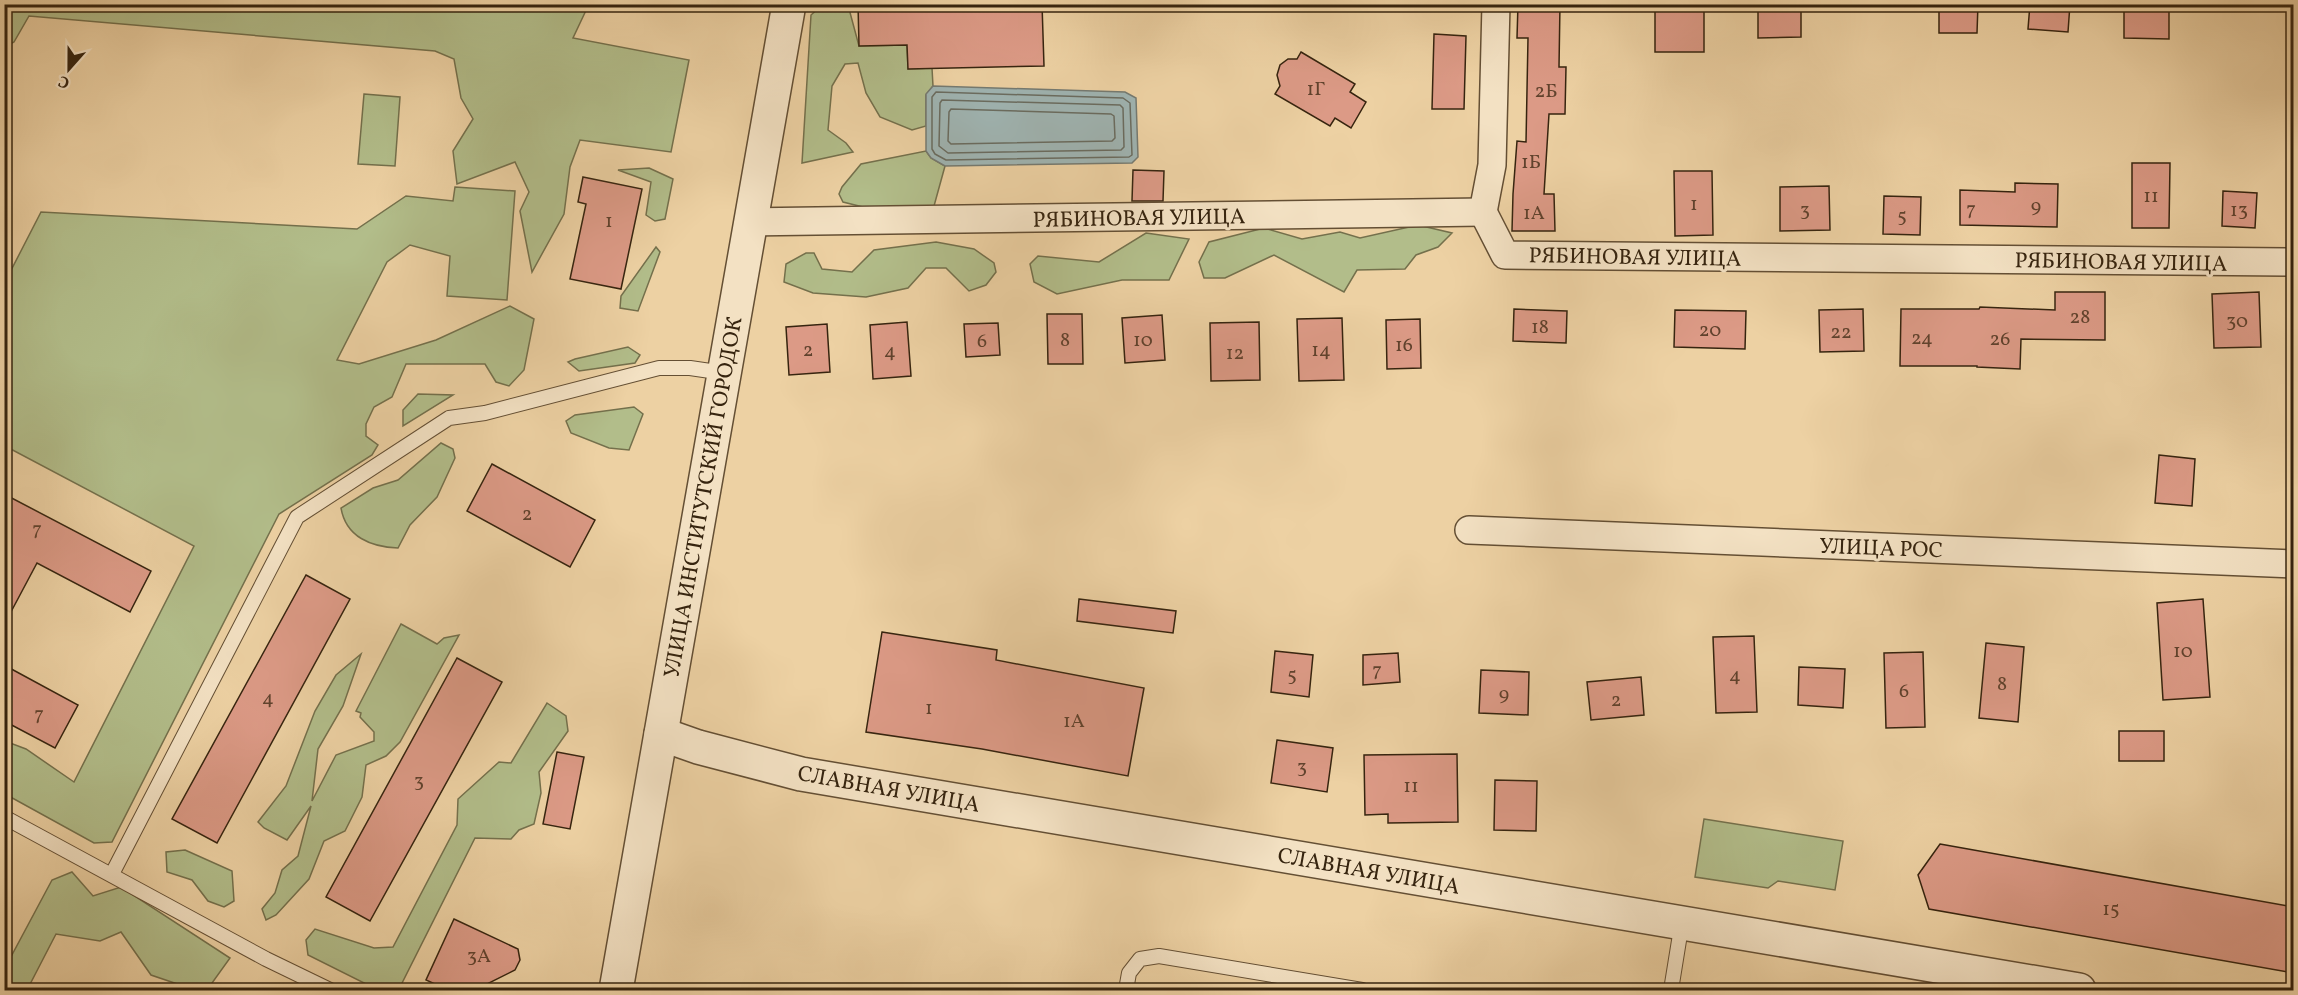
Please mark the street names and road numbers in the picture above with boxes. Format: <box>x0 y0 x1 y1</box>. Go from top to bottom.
street label: РЯБИНОВАЯ УЛИЦА <box>1032 202 1246 237</box>
street label: РЯБИНОВАЯ УЛИЦА <box>1528 241 1742 276</box>
street label: РЯБИНОВАЯ УЛИЦА <box>2014 246 2228 281</box>
street label: УЛИЦА ИНСТИТУТСКИЙ ГОРОДОК <box>657 314 752 681</box>
street label: УЛИЦА РОС <box>1819 532 1943 567</box>
street label: СЛАВНАЯ УЛИЦА <box>795 759 982 822</box>
street label: СЛАВНАЯ УЛИЦА <box>1275 841 1462 904</box>

